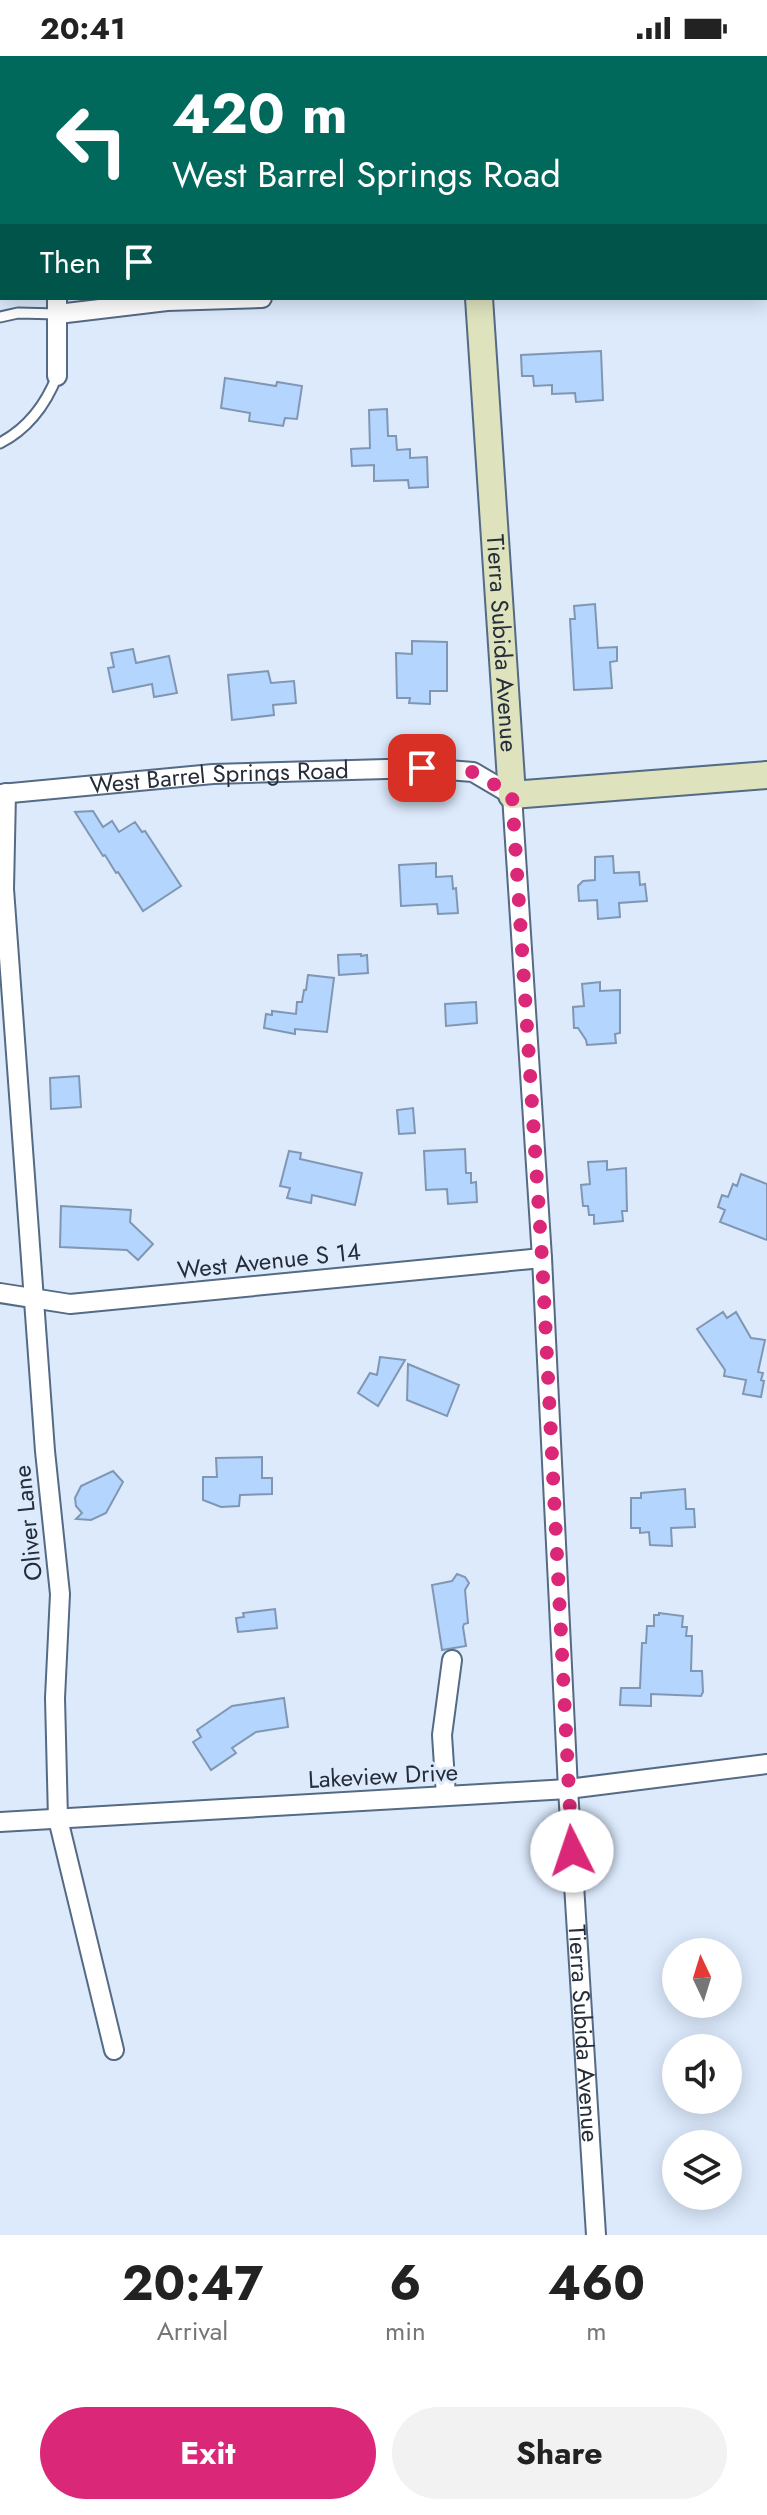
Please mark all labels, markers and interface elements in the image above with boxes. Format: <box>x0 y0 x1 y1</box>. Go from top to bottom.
text: 20:41 <box>40 7 125 50</box>
text: 420 m <box>172 73 348 154</box>
icon: left <box>40 88 144 192</box>
text: West Barrel Springs Road <box>172 148 561 200</box>
icon: arrive <box>117 240 161 284</box>
text: Then <box>40 241 101 284</box>
street label: Tierra Subida Avenue <box>478 533 527 753</box>
pin <box>388 734 456 802</box>
icon: arrive <box>400 746 444 790</box>
street label: West Barrel Springs Road <box>88 752 349 802</box>
street label: West Avenue S 14 <box>176 1233 362 1288</box>
street label: Oliver Lane <box>4 1464 51 1583</box>
street label: Lakeview Drive <box>307 1754 459 1797</box>
position arrow <box>530 1809 614 1893</box>
street label: Tierra Subida Avenue <box>560 1924 608 2143</box>
north arrow <box>662 1938 742 2018</box>
map controls <box>662 1938 742 2210</box>
button: sound <box>662 2034 742 2114</box>
button: layers <box>662 2130 742 2210</box>
text: 20:47 <box>122 2249 263 2318</box>
text: 6 <box>389 2249 421 2318</box>
text: 460 <box>548 2249 645 2318</box>
text: Arrival <box>157 2312 228 2350</box>
text: min <box>385 2312 426 2350</box>
text: m <box>586 2312 606 2350</box>
button: Exit <box>40 2407 376 2499</box>
button: Share <box>392 2407 727 2499</box>

